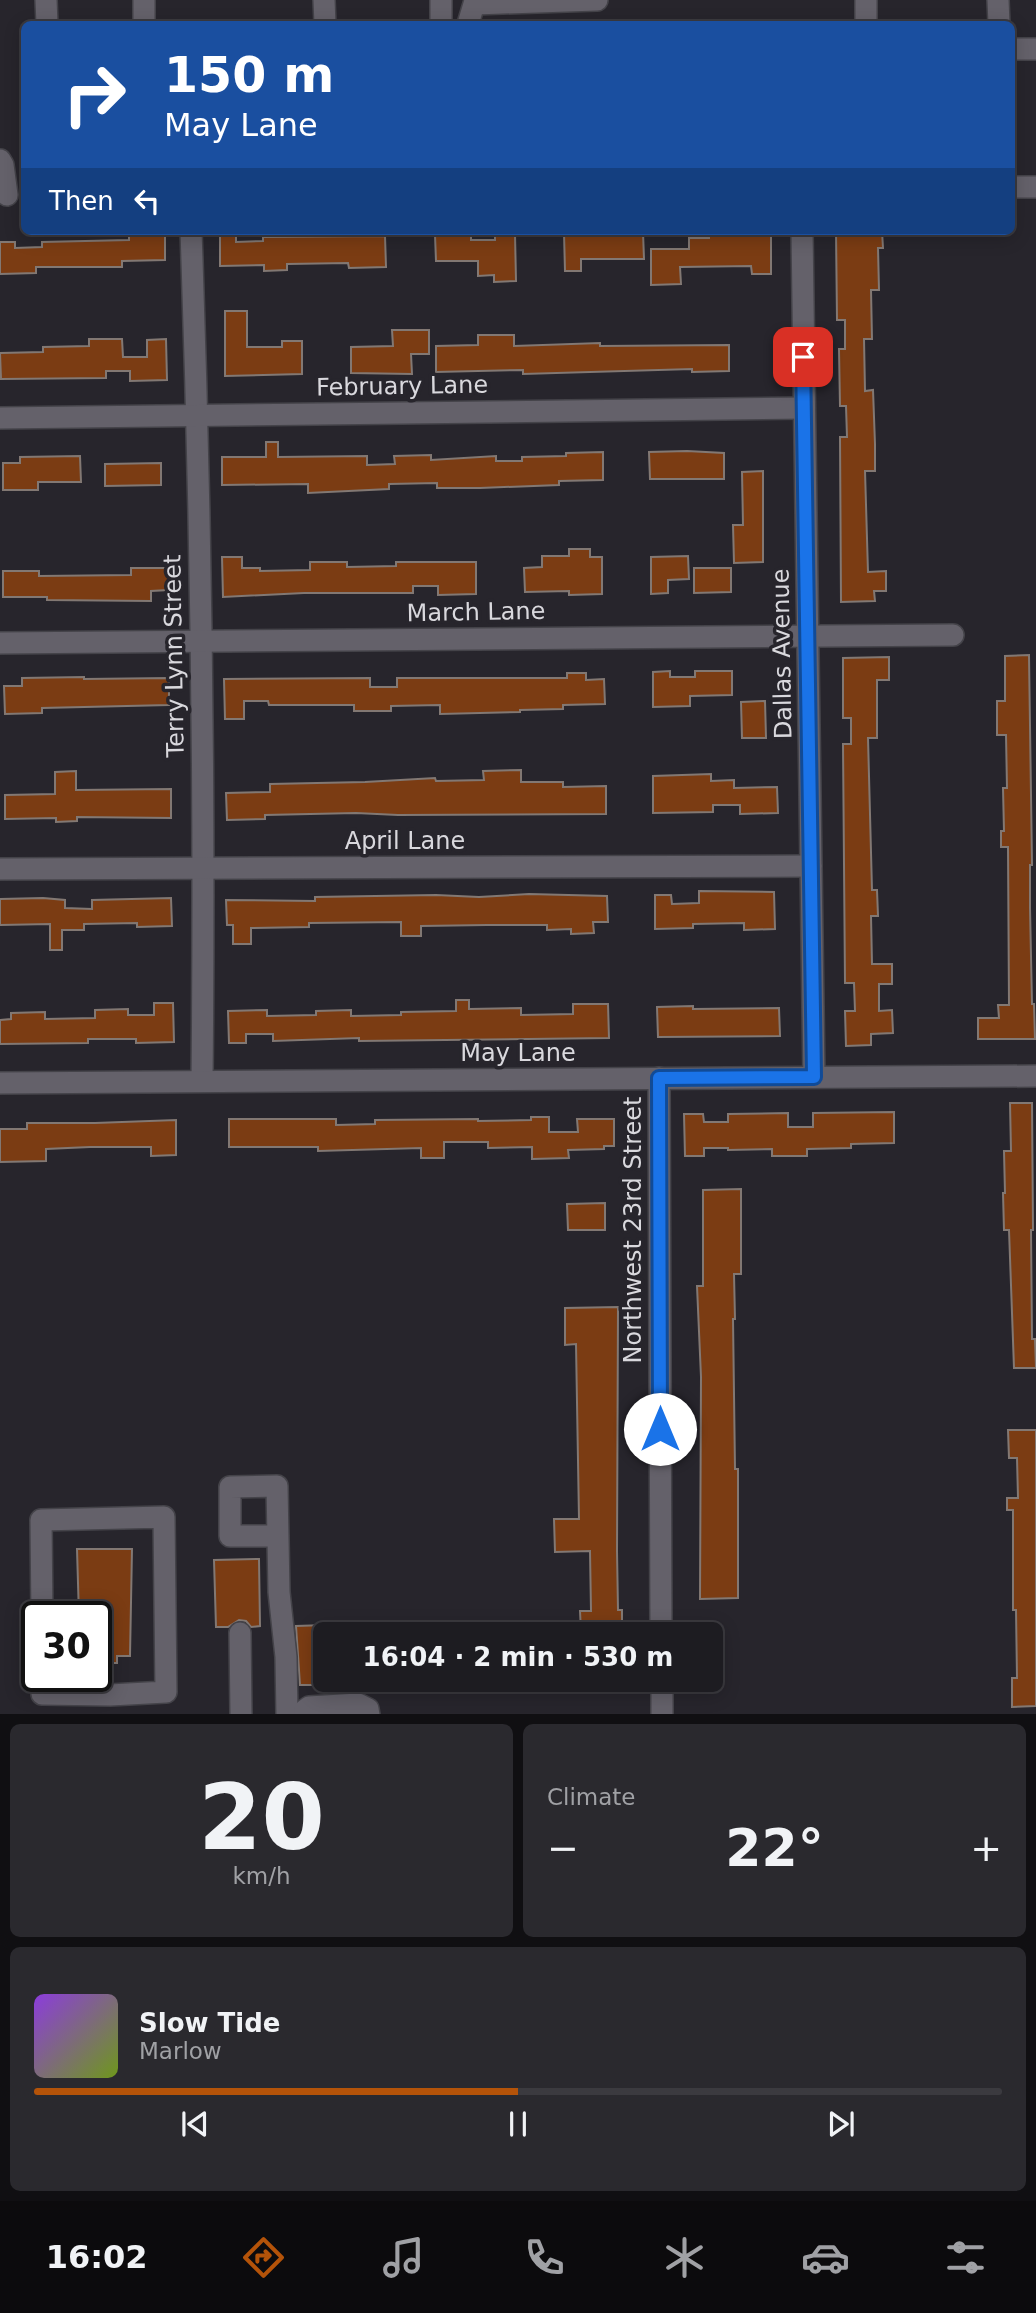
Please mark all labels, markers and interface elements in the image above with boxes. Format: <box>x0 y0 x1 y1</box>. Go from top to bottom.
text: 150 m <box>164 47 334 104</box>
icon: right <box>49 49 140 140</box>
text: May Lane <box>164 106 318 144</box>
icon: left <box>128 182 166 220</box>
text: Then <box>49 186 114 216</box>
pin <box>773 327 833 387</box>
icon: arrive <box>784 338 822 376</box>
street label: February Lane <box>316 371 488 401</box>
street label: Terry Lynn Street <box>158 554 190 759</box>
street label: Dallas Avenue <box>767 569 797 739</box>
street label: March Lane <box>406 597 546 627</box>
street label: April Lane <box>345 827 465 855</box>
street label: May Lane <box>460 1039 576 1067</box>
street label: Northwest 23rd Street <box>619 1097 647 1363</box>
position arrow <box>623 1392 697 1466</box>
speed limit sign: 30 <box>21 1601 112 1692</box>
text: 16:04 · 2 min · 530 m <box>363 1642 673 1672</box>
text: 20 <box>198 1765 325 1870</box>
text: Climate <box>547 1784 636 1810</box>
text: 22° <box>725 1818 824 1878</box>
text: − <box>547 1826 579 1870</box>
text: + <box>970 1826 1002 1870</box>
text: km/h <box>232 1863 291 1889</box>
text: Slow Tide <box>139 2008 280 2038</box>
text: Marlow <box>139 2038 222 2064</box>
icon: previous <box>176 2105 214 2143</box>
icon: pause <box>499 2105 537 2143</box>
icon: next <box>822 2105 860 2143</box>
icon: directions <box>239 2233 288 2282</box>
icon: music <box>379 2233 428 2282</box>
icon: phone <box>520 2233 569 2282</box>
icon: climate <box>660 2233 709 2282</box>
icon: car <box>801 2233 850 2282</box>
icon: filters <box>941 2233 990 2282</box>
text: 16:02 <box>46 2238 148 2276</box>

